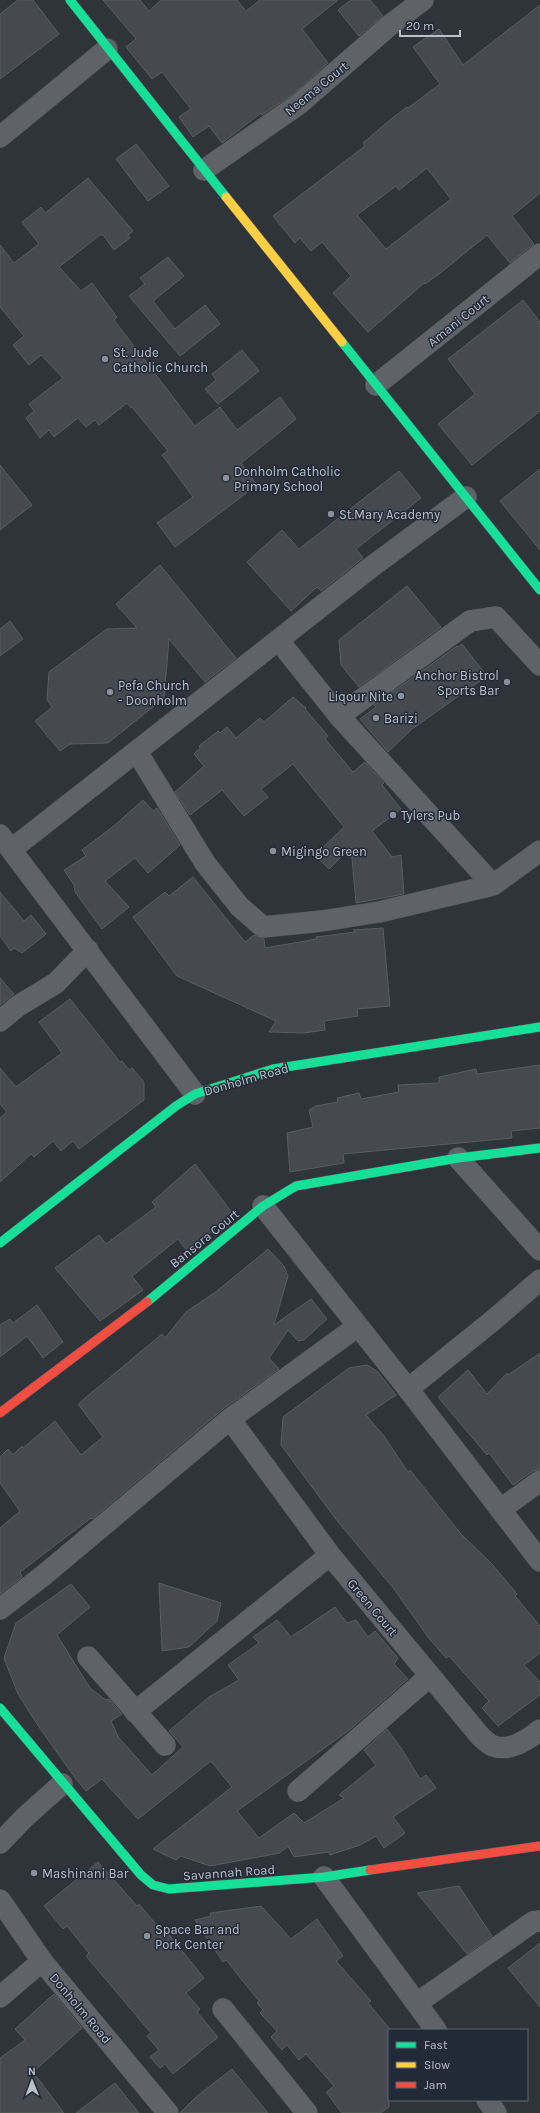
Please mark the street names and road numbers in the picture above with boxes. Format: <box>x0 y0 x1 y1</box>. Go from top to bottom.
street label: Neema Court <box>282 58 351 119</box>
street label: Amani Court <box>425 291 492 350</box>
street label: Donholm Road <box>202 1060 290 1099</box>
street label: Bansora Court <box>167 1206 242 1271</box>
street label: Green Court <box>344 1576 401 1639</box>
street label: Savannah Road <box>182 1862 276 1883</box>
street label: Donholm Road <box>47 1970 114 2047</box>

